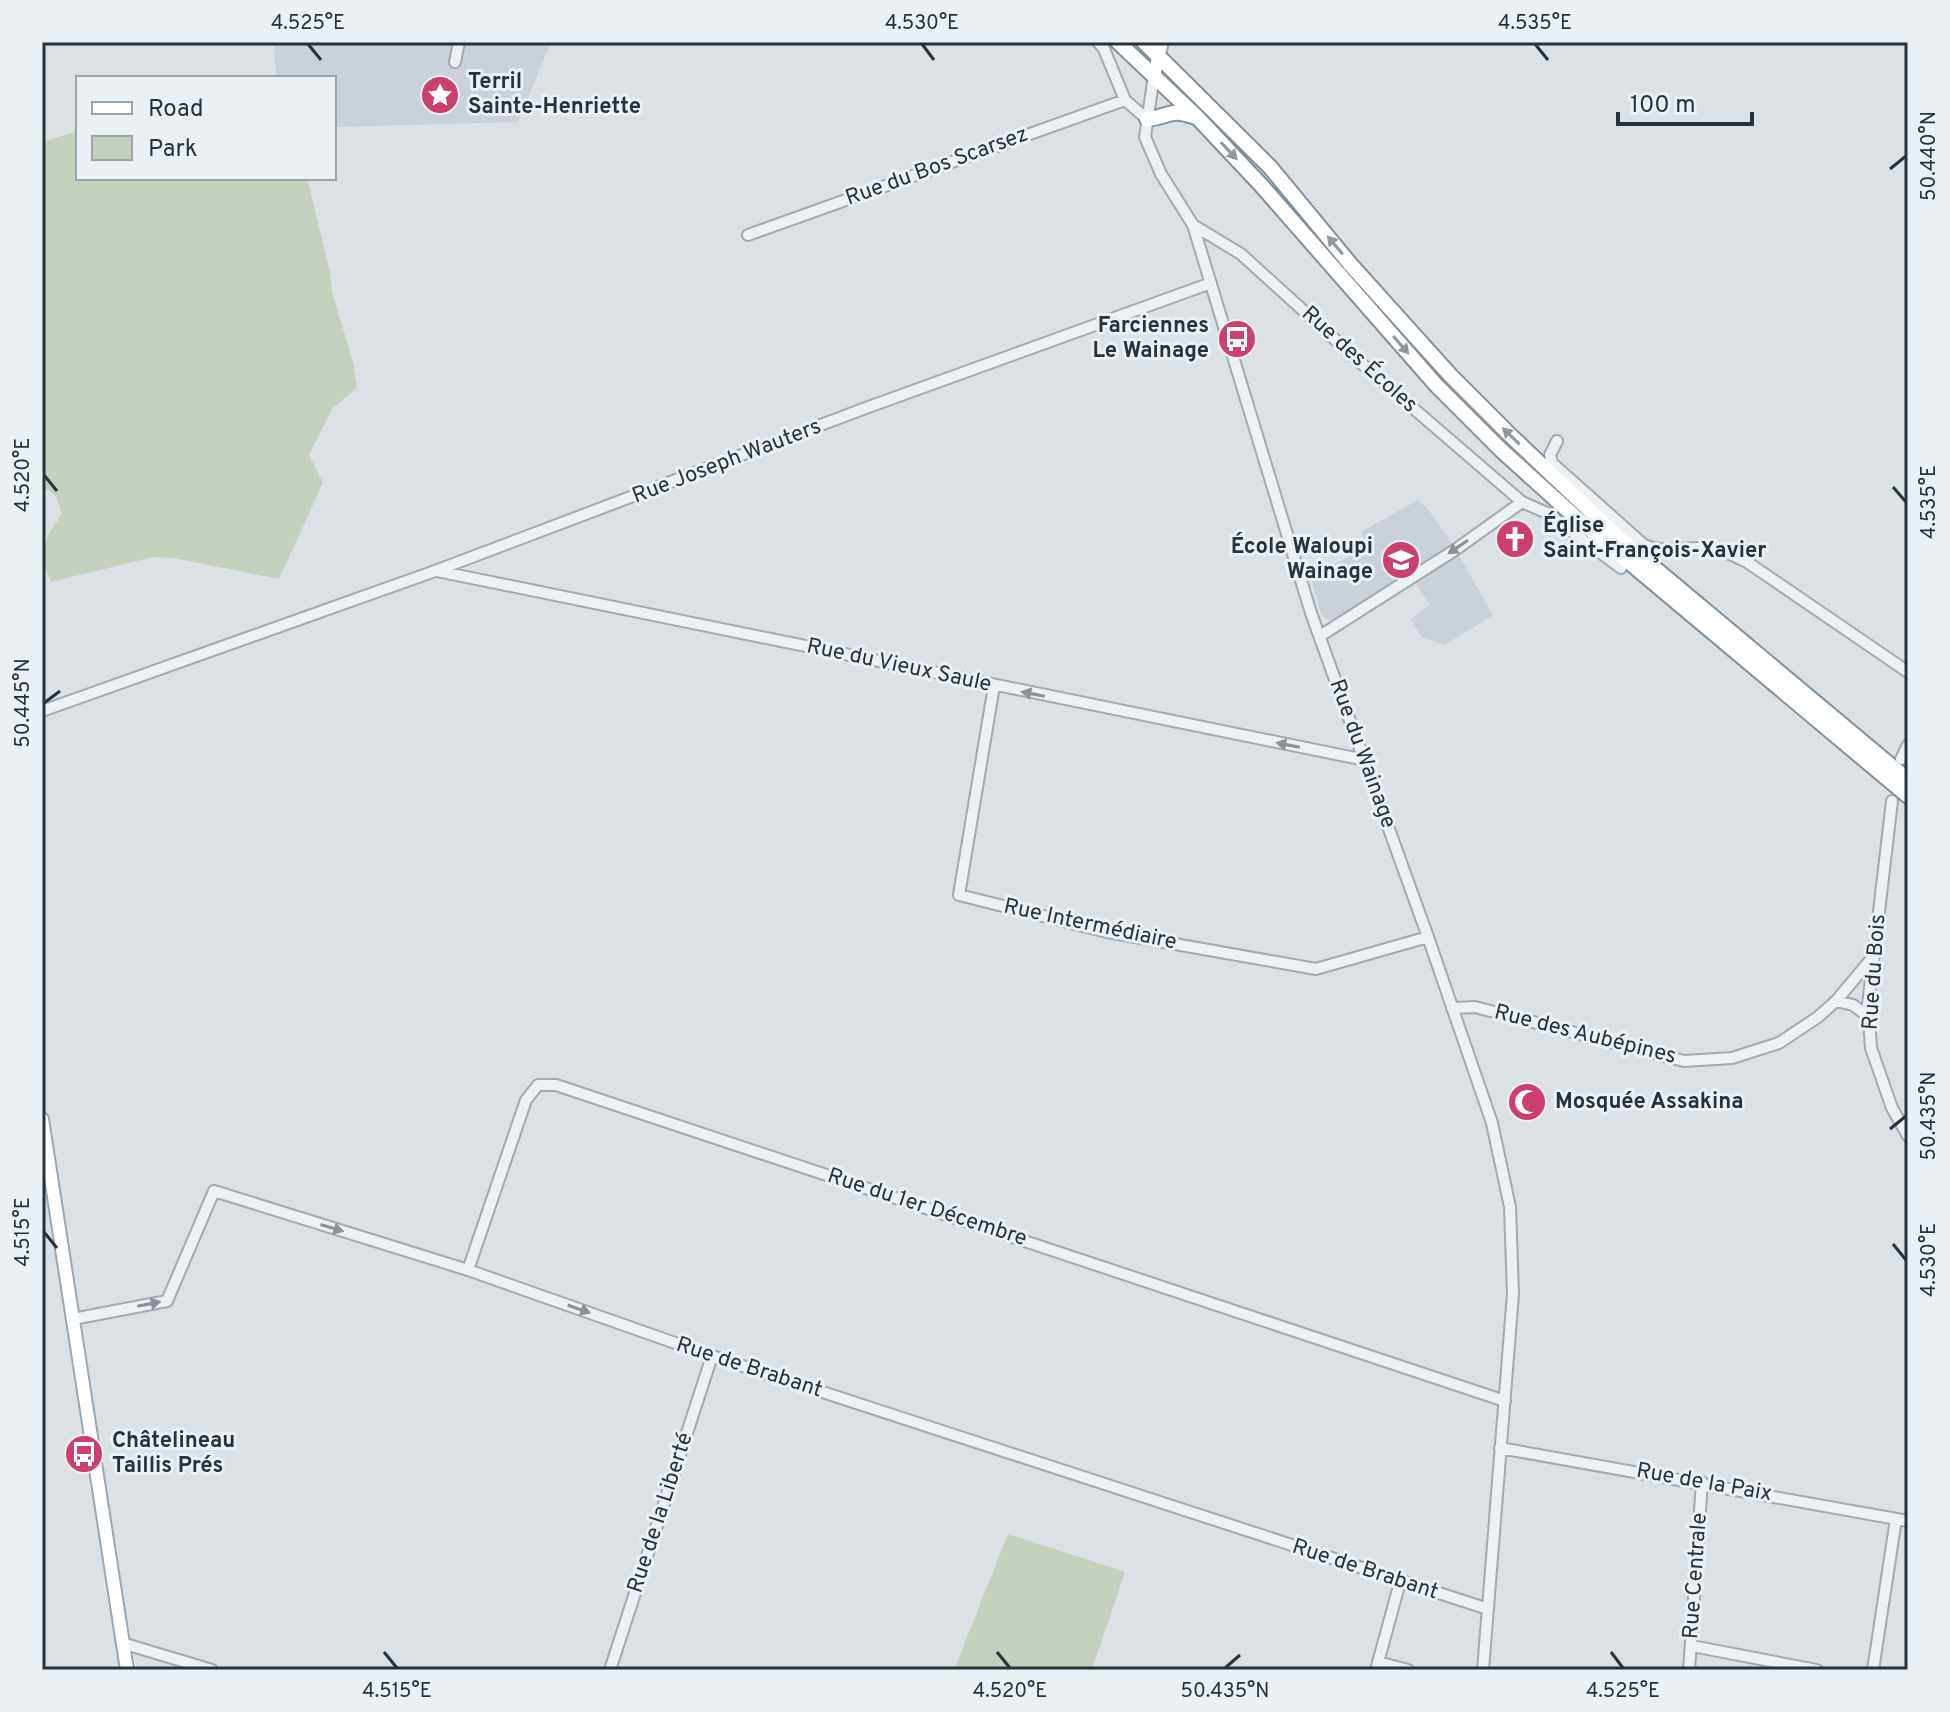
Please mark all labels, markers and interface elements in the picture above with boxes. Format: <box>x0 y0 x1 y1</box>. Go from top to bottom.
text: 4.525°E <box>271 11 345 37</box>
text: 4.530°E <box>885 11 959 37</box>
text: 4.535°E <box>1498 11 1572 37</box>
place label: Terril Sainte-Henriette <box>468 69 641 121</box>
place icon: Terril Sainte-Henriette <box>419 74 461 116</box>
legend <box>76 76 336 180</box>
scale bar <box>1618 76 1752 126</box>
text: 100 m <box>1630 91 1696 121</box>
text: Road <box>148 95 204 125</box>
text: 50.440°N <box>1917 111 1943 201</box>
street label: Rue du Bos Scarsez <box>842 121 1032 213</box>
text: Park <box>148 135 198 165</box>
one-way arrow <box>1219 141 1237 160</box>
one-way arrow <box>1327 235 1344 255</box>
street label: Rue des Écoles <box>1295 299 1424 419</box>
place label: Farciennes Le Wainage <box>1092 313 1209 365</box>
bus stop icon: Farciennes Le Wainage <box>1216 318 1258 360</box>
one-way arrow <box>1392 335 1409 355</box>
street label: Rue Joseph Wauters <box>629 414 825 510</box>
one-way arrow <box>1502 427 1521 446</box>
text: 4.520°E <box>11 438 37 512</box>
text: 4.535°E <box>1917 465 1943 539</box>
place label: Église Saint-François-Xavier <box>1543 511 1766 565</box>
church icon: Église Saint-François-Xavier <box>1494 518 1536 560</box>
place label: École Waloupi Wainage <box>1231 532 1373 586</box>
school or university icon: École Waloupi Wainage <box>1380 539 1422 581</box>
one-way arrow <box>1448 539 1469 554</box>
street label: Rue du Vieux Saule <box>804 633 994 699</box>
text: 50.445°N <box>11 658 37 748</box>
street label: Rue du Wainage <box>1323 676 1401 832</box>
one-way arrow <box>1020 687 1045 699</box>
one-way arrow <box>1275 738 1300 751</box>
street label: Rue Intermédiaire <box>1001 893 1179 957</box>
street label: Rue du Bois <box>1857 913 1893 1031</box>
street label: Rue des Aubépines <box>1491 999 1679 1071</box>
text: 50.435°N <box>1917 1072 1943 1160</box>
mosque icon: Mosquée Assakina <box>1506 1081 1548 1123</box>
place label: Mosquée Assakina <box>1555 1089 1743 1116</box>
street label: Rue du 1er Décembre <box>824 1163 1030 1253</box>
text: 4.515°E <box>11 1197 37 1267</box>
one-way arrow <box>320 1222 344 1235</box>
text: 4.530°E <box>1917 1223 1943 1297</box>
one-way arrow <box>137 1297 162 1310</box>
one-way arrow <box>567 1304 591 1316</box>
street label: Rue de Brabant <box>673 1332 825 1404</box>
place label: Châtelineau Taillis Prés <box>112 1428 235 1480</box>
street label: Rue de la Liberté <box>622 1429 700 1597</box>
bus stop icon: Châtelineau Taillis Prés <box>63 1433 105 1475</box>
street label: Rue de la Paix <box>1634 1458 1774 1508</box>
street label: Rue Centrale <box>1678 1512 1714 1640</box>
street label: Rue de Brabant <box>1289 1534 1441 1606</box>
text: 4.515°E <box>362 1679 432 1705</box>
text: 4.520°E <box>973 1679 1047 1705</box>
text: 50.435°N <box>1181 1679 1269 1705</box>
text: 4.525°E <box>1586 1679 1660 1705</box>

